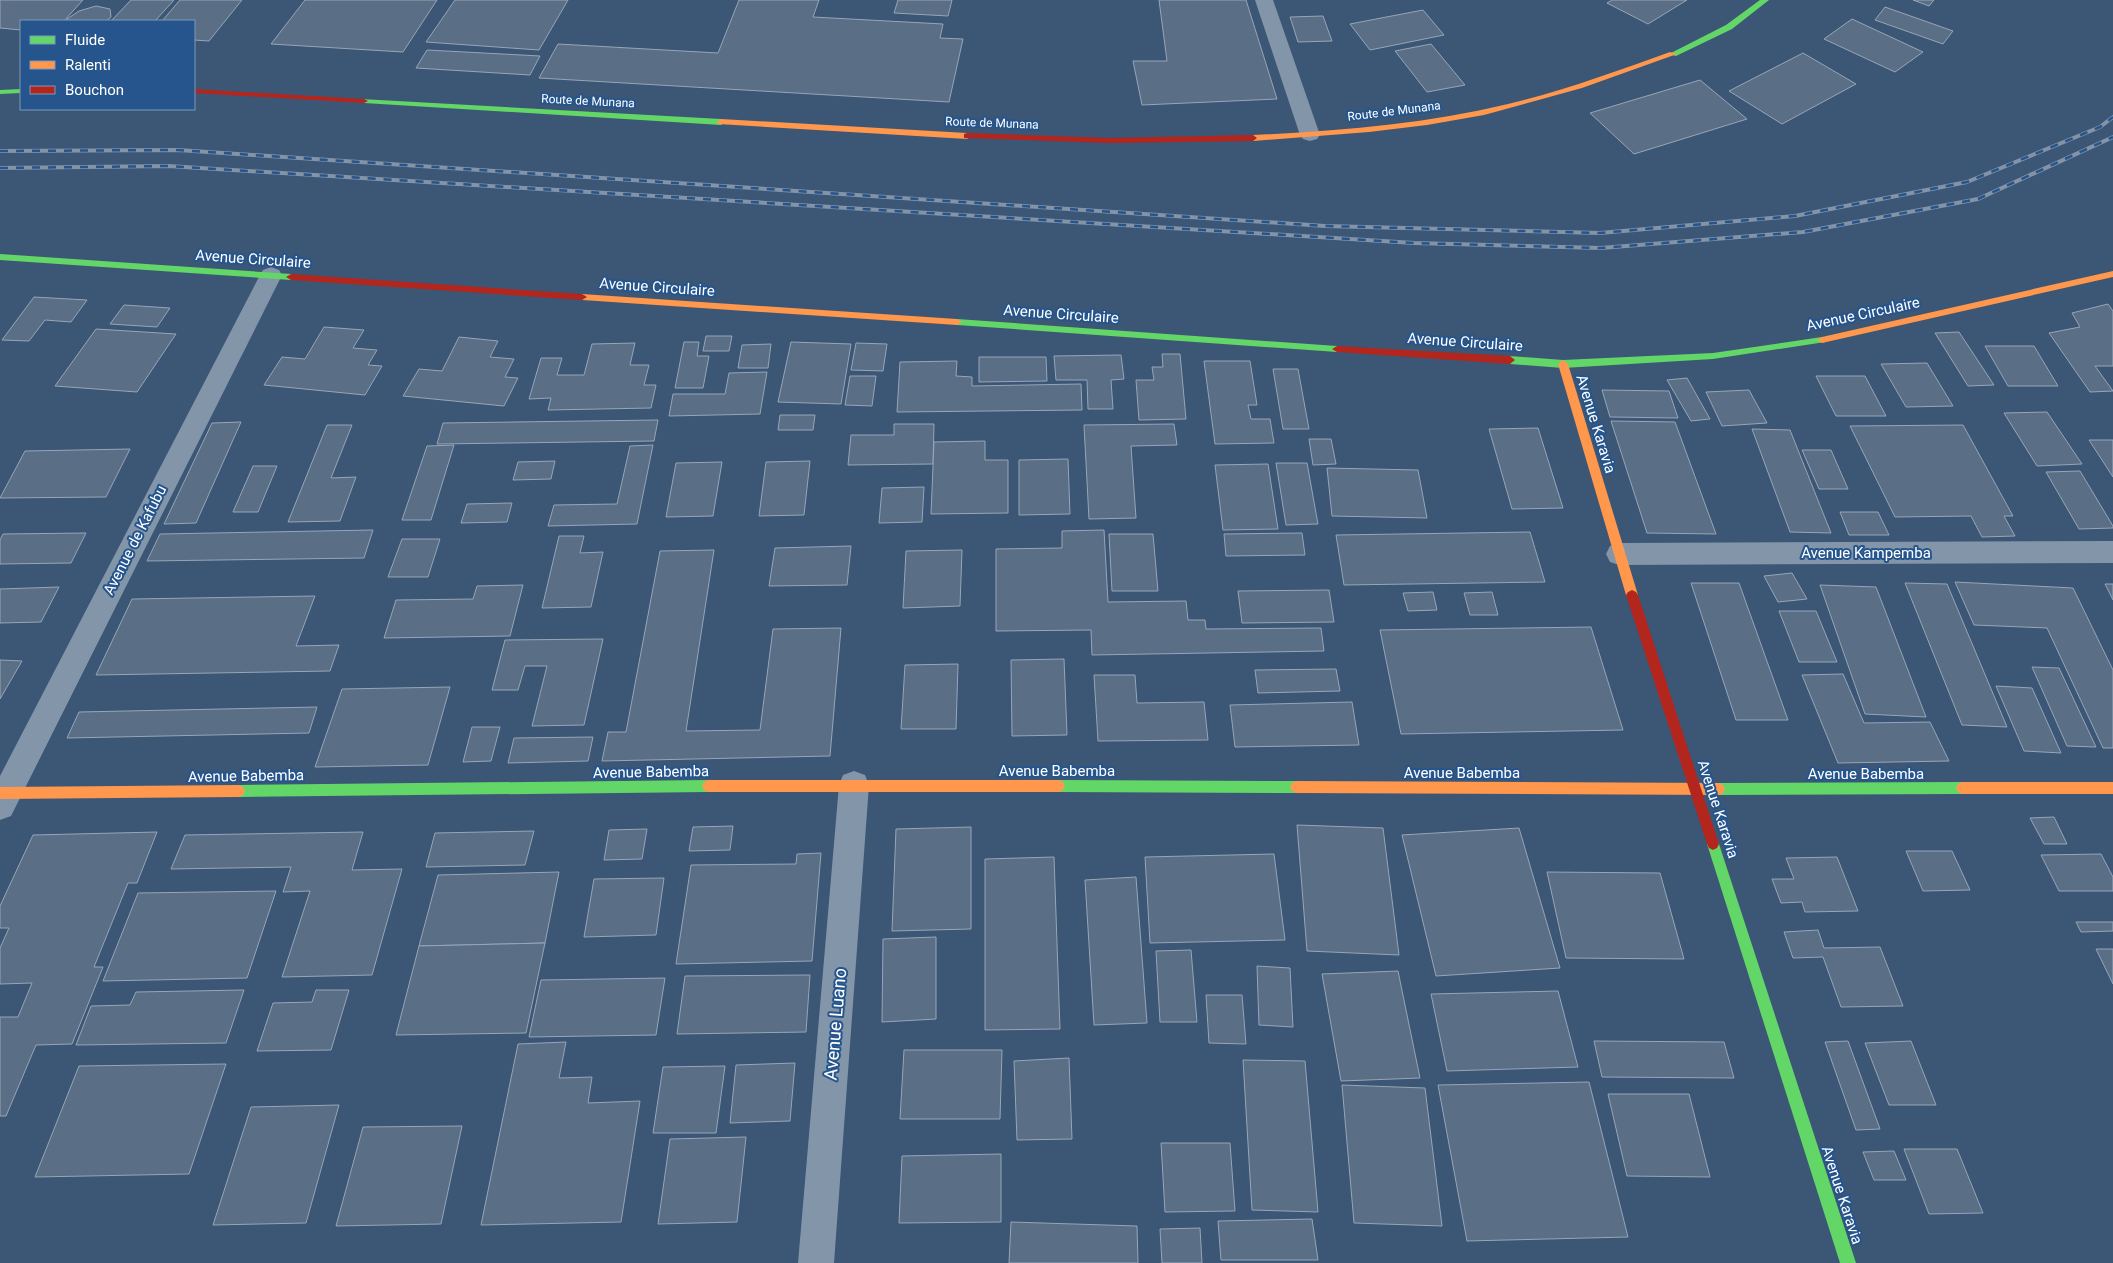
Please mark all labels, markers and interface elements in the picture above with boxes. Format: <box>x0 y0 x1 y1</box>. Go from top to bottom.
legend <box>20 20 195 110</box>
text: Fluide <box>65 31 105 49</box>
text: Ralenti <box>65 56 111 74</box>
text: Bouchon <box>65 81 124 99</box>
street label: Route de Munana <box>541 92 635 110</box>
street label: Route de Munana <box>1347 98 1441 124</box>
street label: Route de Munana <box>945 114 1039 132</box>
street label: Avenue Circulaire <box>195 246 311 272</box>
street label: Avenue Circulaire <box>599 274 715 300</box>
street label: Avenue Circulaire <box>1805 293 1921 335</box>
street label: Avenue Circulaire <box>1003 301 1119 327</box>
street label: Avenue Circulaire <box>1407 329 1523 355</box>
street label: Avenue Karavia <box>1572 372 1620 476</box>
street label: Avenue de Kafubu <box>100 482 170 598</box>
street label: Avenue Kampemba <box>1801 544 1931 562</box>
street label: Avenue Karavia <box>1694 758 1742 860</box>
street label: Avenue Babemba <box>593 762 709 782</box>
street label: Avenue Babemba <box>999 762 1115 780</box>
street label: Avenue Babemba <box>1404 764 1520 782</box>
street label: Avenue Babemba <box>1808 765 1924 783</box>
street label: Avenue Babemba <box>188 766 304 786</box>
street label: Avenue Luano <box>820 967 850 1081</box>
street label: Avenue Karavia <box>1818 1144 1866 1246</box>

